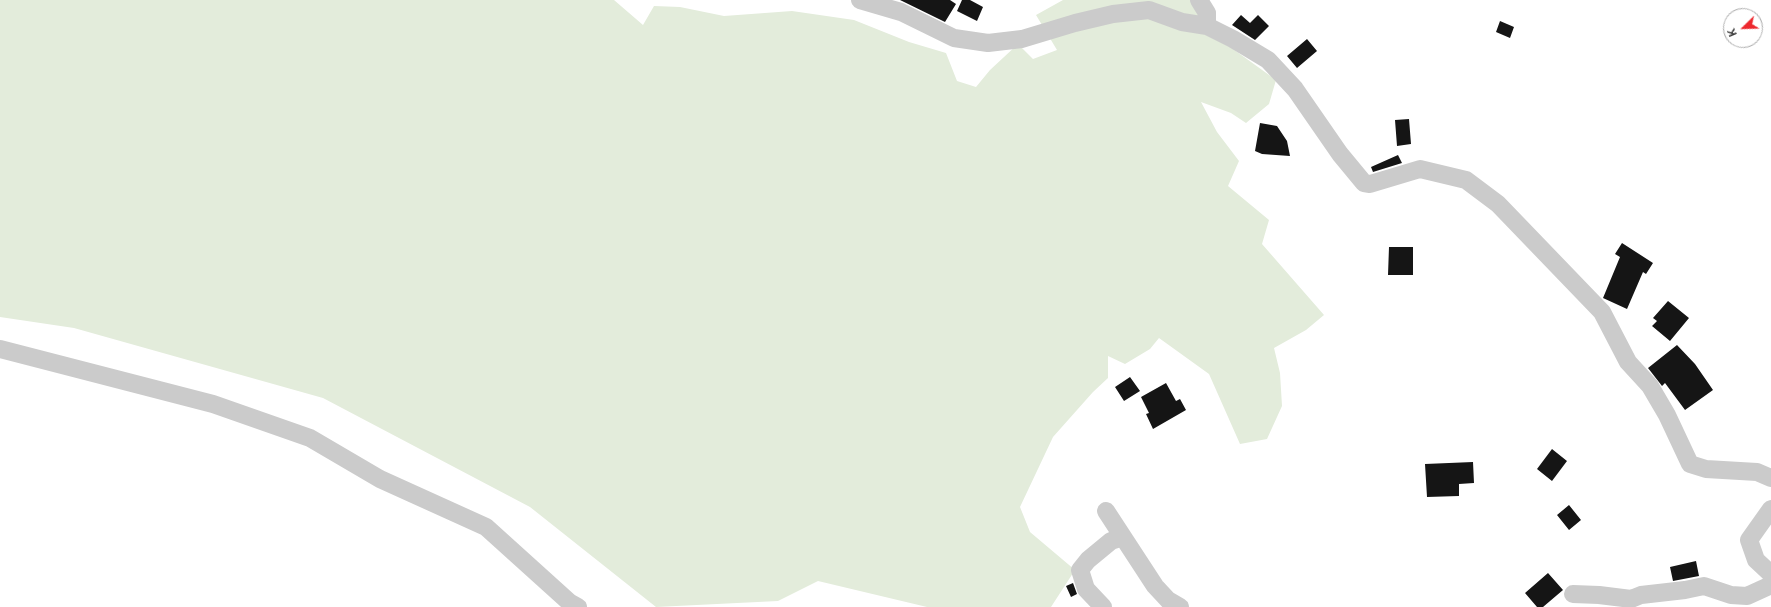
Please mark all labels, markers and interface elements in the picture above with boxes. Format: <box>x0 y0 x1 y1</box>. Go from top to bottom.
north arrow <box>1723 8 1763 48</box>
text: K <box>1725 27 1740 38</box>

